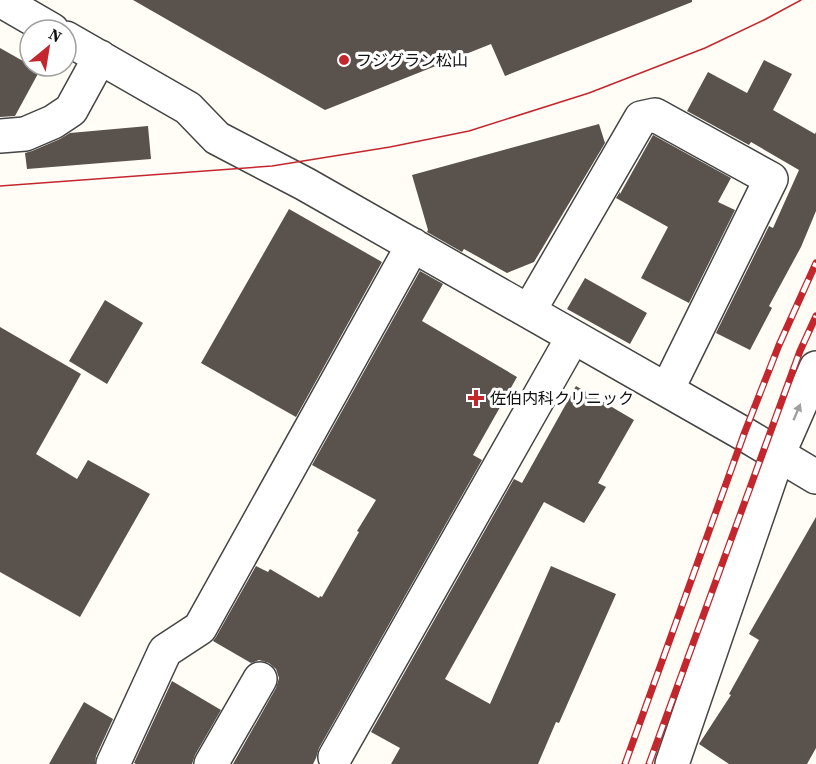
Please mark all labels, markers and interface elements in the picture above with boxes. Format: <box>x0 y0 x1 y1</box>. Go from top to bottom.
north arrow <box>18 18 78 78</box>
text: N <box>45 23 66 48</box>
place label: フジグラン松山 <box>356 49 468 71</box>
marker: フジグラン松山 <box>337 53 351 67</box>
place label: 佐伯内科クリニック <box>490 387 634 409</box>
marker: 佐伯内科クリニック <box>467 389 485 407</box>
one-way arrow <box>792 402 802 420</box>

